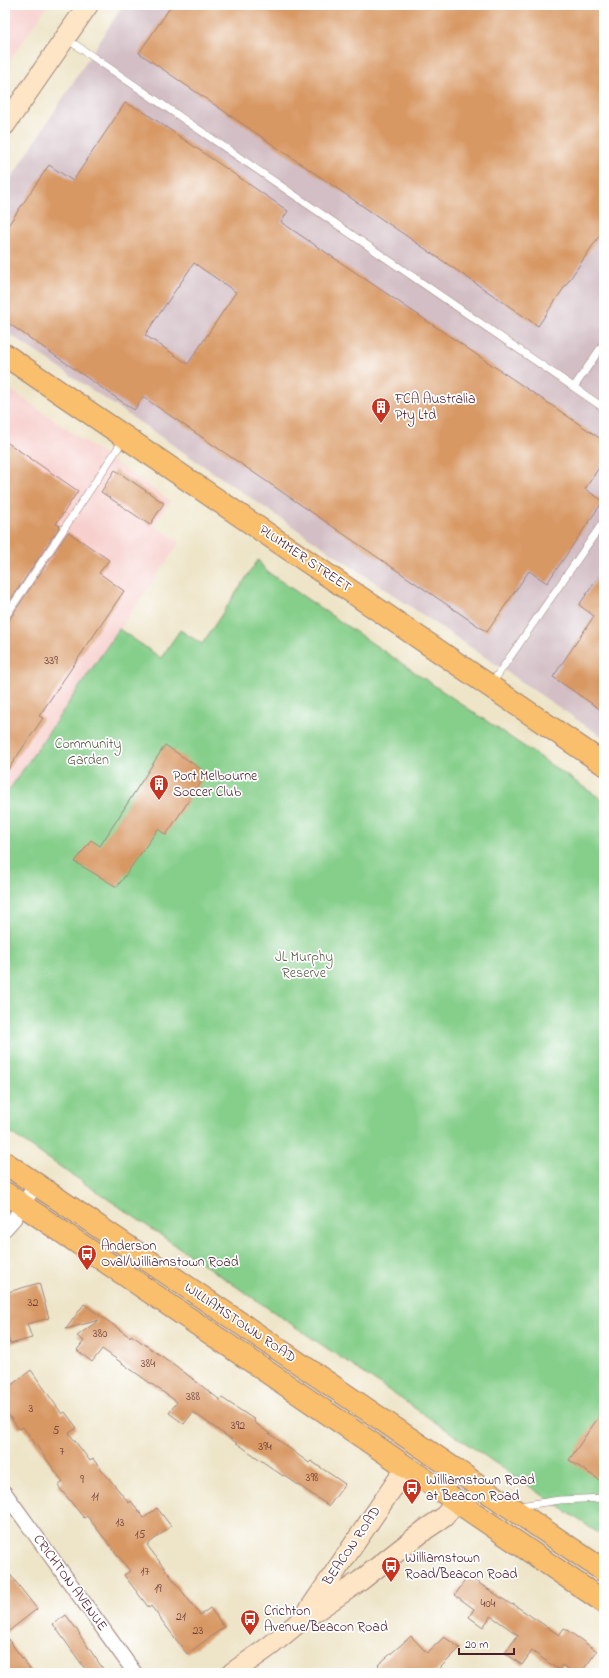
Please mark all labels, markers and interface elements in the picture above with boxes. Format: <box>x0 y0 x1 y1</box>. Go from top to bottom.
place label: FCA Australia Pty Ltd <box>394 389 476 427</box>
building icon: FCA Australia Pty Ltd <box>370 396 392 424</box>
street label: PLUMMER STREET <box>254 520 356 598</box>
house number: 339 <box>44 652 58 670</box>
park label: Community Garden <box>55 734 121 771</box>
place label: Port Melbourne Soccer Club <box>173 766 258 803</box>
building icon: Port Melbourne Soccer Club <box>148 773 170 801</box>
park label: JL Murphy Reserve <box>275 947 333 984</box>
place label: Anderson Oval/Williamstown Road <box>101 1236 239 1273</box>
bus stop icon: Anderson Oval/Williamstown Road <box>76 1243 98 1271</box>
street label: WILLIAMSTOWN ROAD <box>180 1278 300 1368</box>
house number: 32 <box>28 1294 38 1312</box>
house number: 380 <box>93 1325 107 1343</box>
house number: 384 <box>141 1355 155 1373</box>
house number: 388 <box>186 1388 200 1406</box>
house number: 3 <box>29 1400 34 1418</box>
house number: 392 <box>231 1417 245 1435</box>
house number: 5 <box>53 1422 60 1440</box>
house number: 394 <box>258 1438 272 1456</box>
house number: 7 <box>60 1443 65 1461</box>
house number: 398 <box>305 1469 319 1487</box>
place label: Williamstown Road at Beacon Road <box>426 1470 535 1507</box>
house number: 9 <box>80 1471 84 1489</box>
bus stop icon: Williamstown Road at Beacon Road <box>401 1477 423 1505</box>
house number: 11 <box>91 1488 99 1506</box>
street label: BEACON ROAD <box>317 1502 386 1591</box>
house number: 13 <box>116 1514 124 1532</box>
house number: 15 <box>135 1526 145 1544</box>
street label: CRICHTON AVENUE <box>28 1530 112 1636</box>
place label: Williamstown Road/Beacon Road <box>405 1548 518 1585</box>
bus stop icon: Williamstown Road/Beacon Road <box>380 1555 402 1583</box>
house number: 17 <box>141 1563 149 1581</box>
house number: 19 <box>154 1580 162 1598</box>
house number: 404 <box>480 1595 496 1613</box>
place label: Crichton Avenue/Beacon Road <box>264 1601 388 1638</box>
house number: 21 <box>176 1608 186 1626</box>
bus stop icon: Crichton Avenue/Beacon Road <box>239 1608 261 1636</box>
house number: 23 <box>193 1622 204 1640</box>
scale bar <box>459 1630 514 1656</box>
text: 20 m <box>465 1636 488 1654</box>

